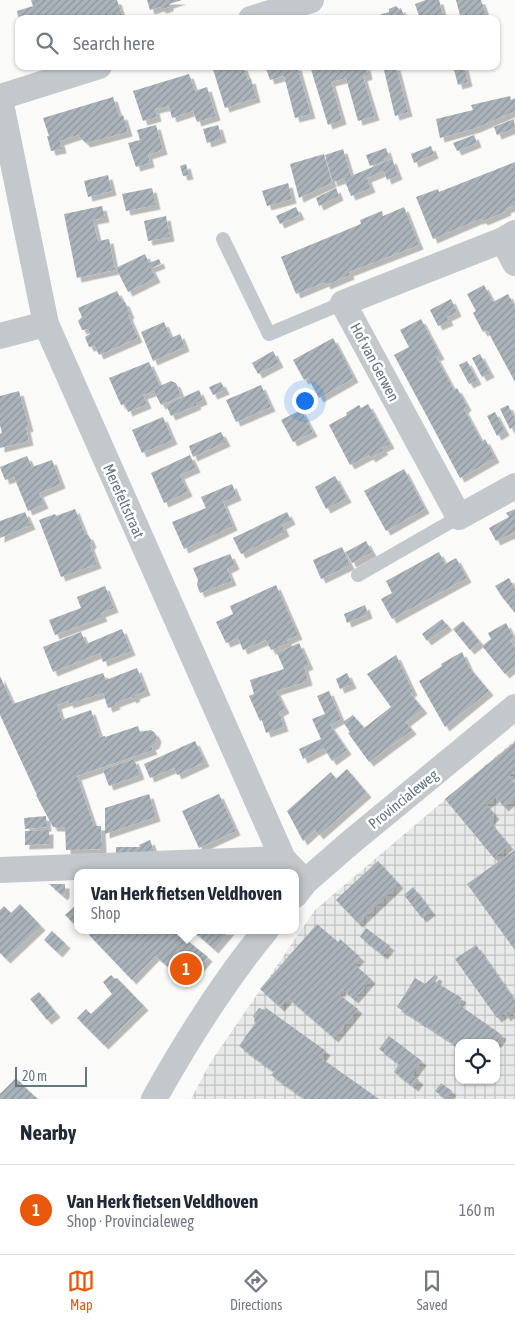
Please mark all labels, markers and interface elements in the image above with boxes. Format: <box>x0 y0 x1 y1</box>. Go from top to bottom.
search box <box>15 15 500 70</box>
icon: search <box>33 29 61 57</box>
text: Search here <box>73 32 155 54</box>
street label: Hof van Gerwen <box>347 320 403 404</box>
your location <box>292 388 318 414</box>
street label: Merefeltstraat <box>100 461 148 541</box>
street label: Provincialeweg <box>365 766 441 832</box>
popup <box>74 869 299 934</box>
text: Van Herk fietsen Veldhoven <box>91 882 282 904</box>
text: Shop <box>91 904 121 922</box>
pin: 1 <box>170 950 202 988</box>
map controls <box>455 1039 500 1084</box>
button: locate <box>455 1039 500 1084</box>
scale bar <box>15 1064 88 1087</box>
text: 20 m <box>22 1068 47 1084</box>
text: Nearby <box>20 1120 76 1144</box>
text: Van Herk fietsen Veldhoven <box>67 1190 258 1212</box>
text: 1 <box>32 1201 40 1219</box>
text: 160 m <box>459 1201 495 1219</box>
text: Shop · Provincialeweg <box>67 1212 194 1230</box>
tab: Map <box>67 1267 95 1313</box>
tab: Directions <box>230 1267 282 1313</box>
tab: Saved <box>417 1267 448 1313</box>

